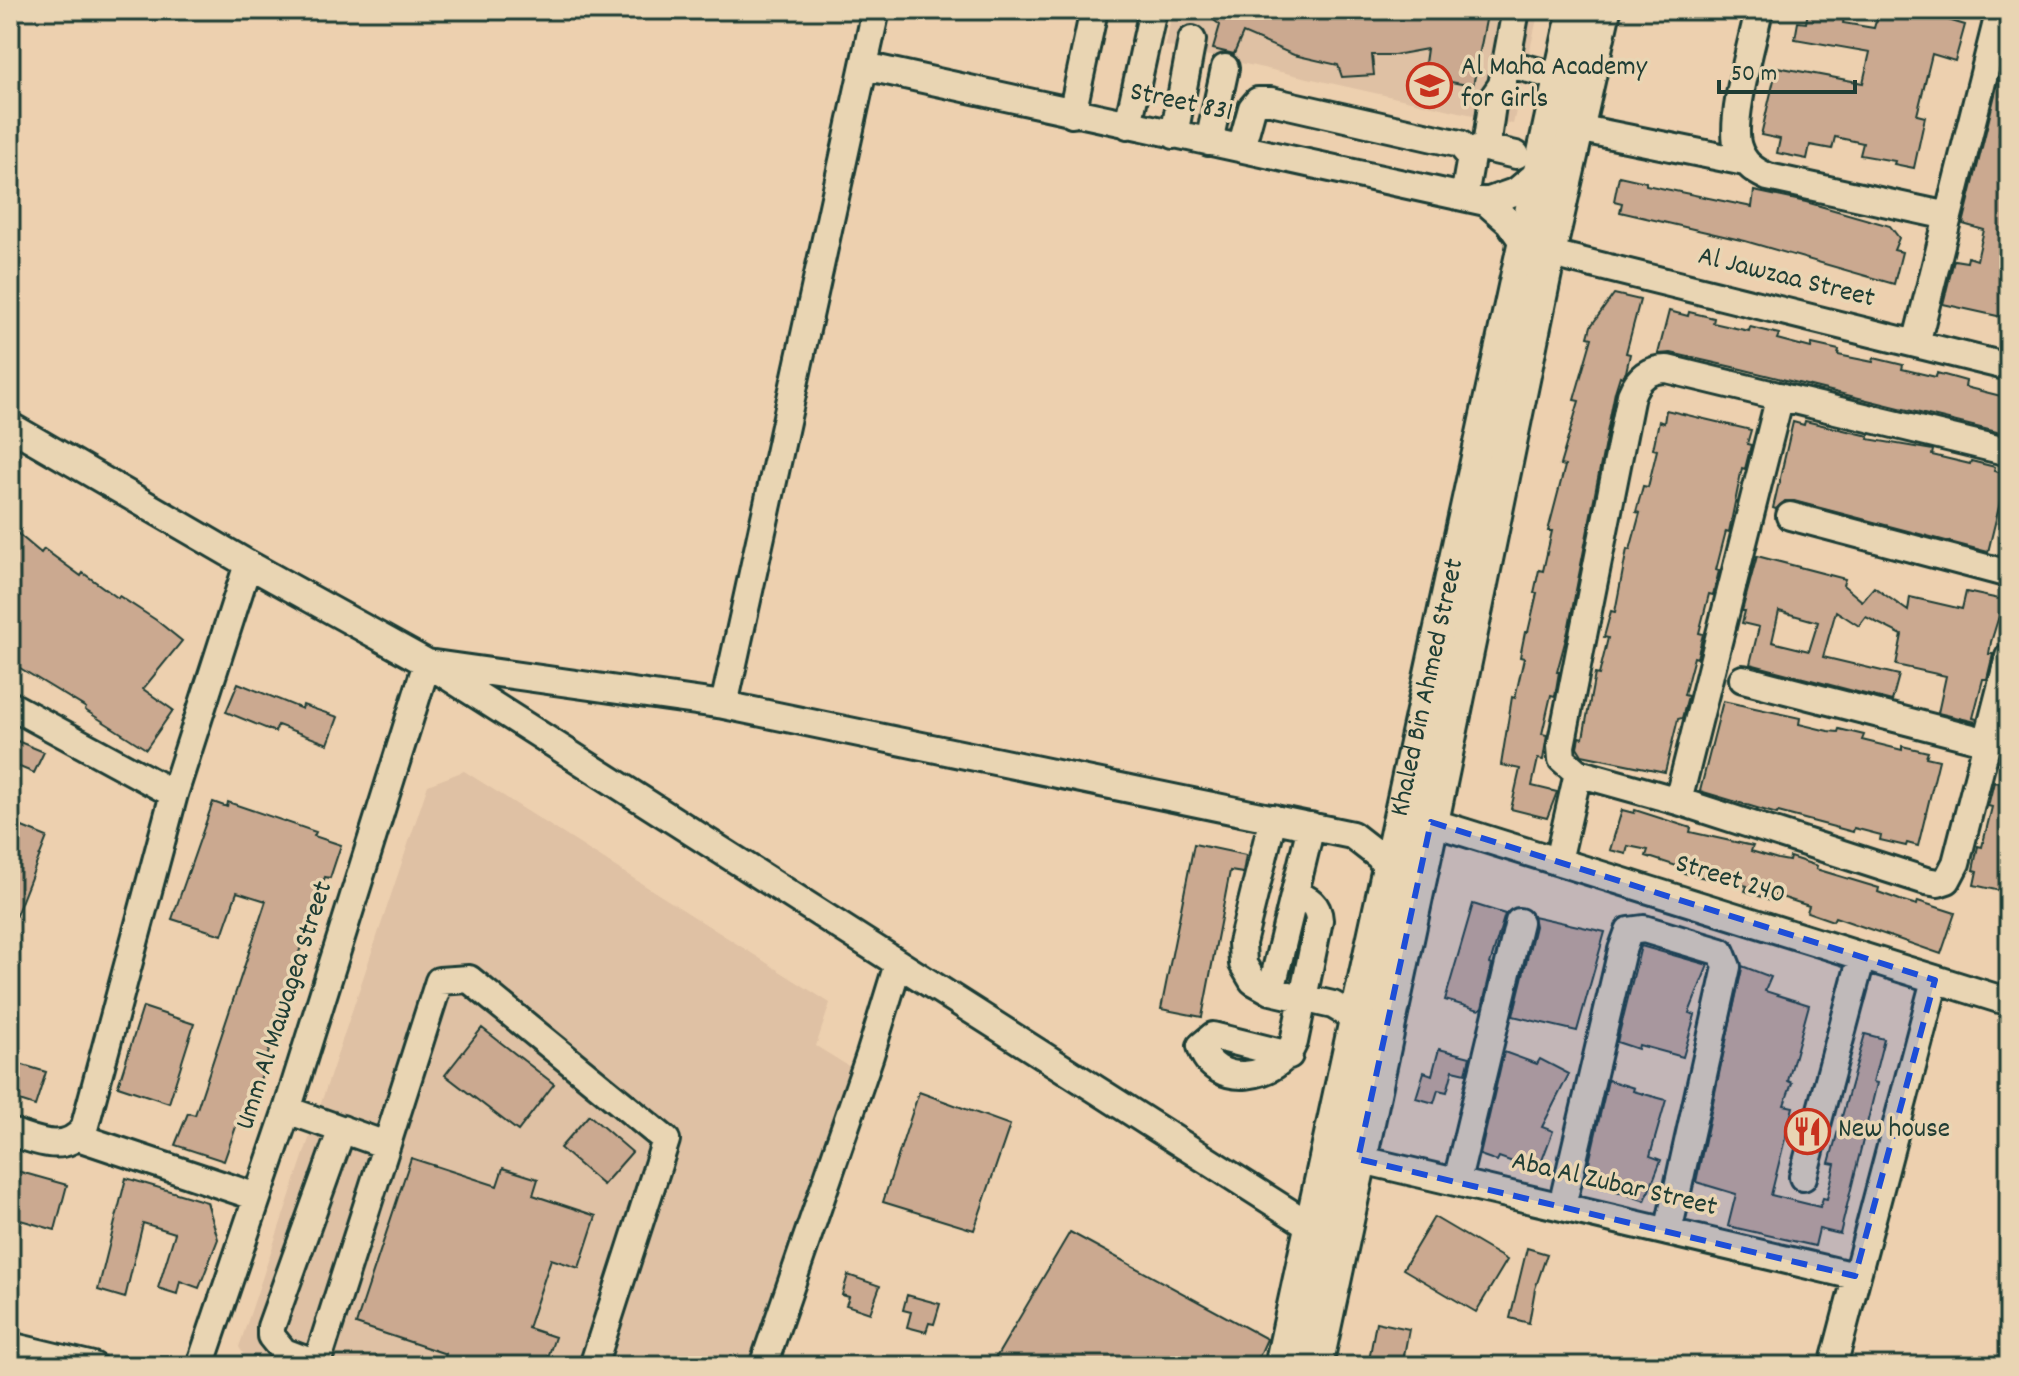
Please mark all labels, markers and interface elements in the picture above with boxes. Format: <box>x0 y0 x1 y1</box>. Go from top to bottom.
scale bar <box>1719 44 1855 94</box>
place label: Al Maha Academy for Girls <box>1461 49 1648 121</box>
text: 50 m <box>1731 58 1777 92</box>
school or university icon: Al Maha Academy for Girls <box>1406 61 1454 109</box>
street label: Street 831 <box>1126 74 1236 134</box>
street label: Al Jawzaa Street <box>1693 238 1879 320</box>
street label: Khaled Bin Ahmed Street <box>1382 555 1476 820</box>
street label: Street 240 <box>1670 845 1790 917</box>
street label: Umm Al Mawagea Street <box>227 876 345 1136</box>
restaurant icon: New house <box>1783 1107 1831 1155</box>
place label: New house <box>1838 1111 1950 1151</box>
street label: Aba Al Zubar Street <box>1507 1143 1721 1229</box>

